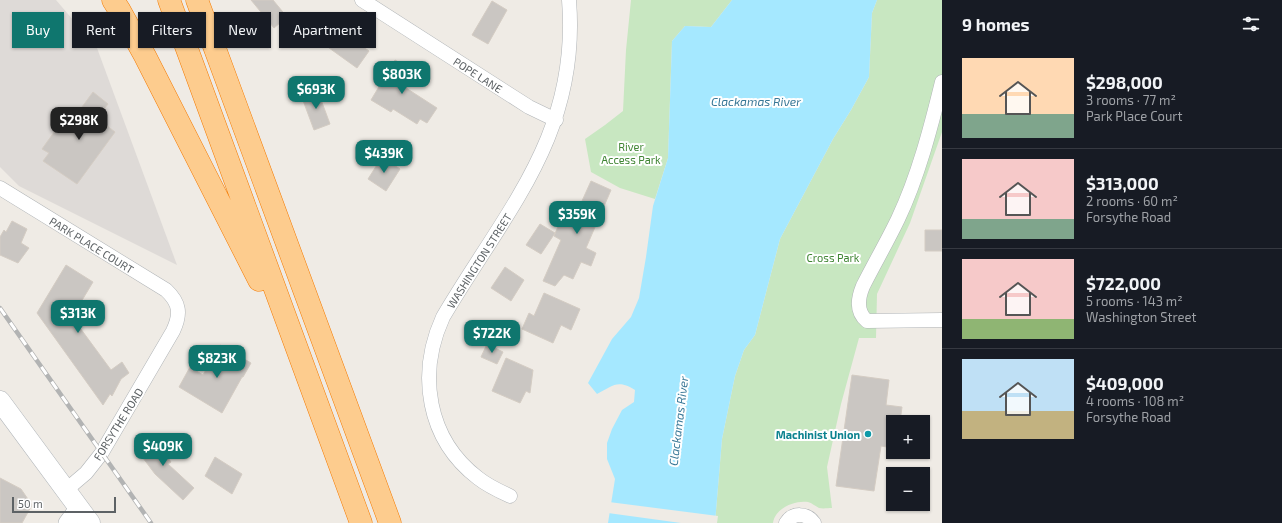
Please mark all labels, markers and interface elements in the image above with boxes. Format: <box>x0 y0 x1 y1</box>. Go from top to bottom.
chip: Buy <box>12 12 64 48</box>
chip: Rent <box>72 12 130 48</box>
chip: Filters <box>138 12 206 48</box>
chip: New <box>214 12 271 48</box>
chip: Apartment <box>279 12 376 48</box>
icon: filters <box>1240 13 1262 35</box>
text: 9 homes <box>962 14 1030 34</box>
street label: POPE LANE <box>451 54 505 95</box>
pin: $803K <box>374 61 430 95</box>
text: $803K <box>382 66 422 82</box>
text: $298,000 <box>1086 72 1163 92</box>
icon: home <box>994 74 1042 122</box>
pin: $693K <box>288 76 344 110</box>
text: $693K <box>297 81 335 97</box>
text: 3 rooms · 77 m² <box>1086 92 1176 108</box>
water label: Clackamas River <box>711 94 801 108</box>
pin: $298K <box>51 107 107 141</box>
text: Park Place Court <box>1086 108 1183 124</box>
text: $298K <box>59 112 99 128</box>
pin: $439K <box>356 140 412 174</box>
park label: River Access Park <box>601 140 661 166</box>
text: $439K <box>364 145 404 161</box>
text: $313,000 <box>1086 173 1159 193</box>
icon: home <box>994 175 1042 223</box>
text: 2 rooms · 60 m² <box>1086 193 1178 209</box>
pin: $359K <box>549 201 605 235</box>
text: $359K <box>558 206 596 222</box>
text: Forsythe Road <box>1086 209 1171 225</box>
street label: WASHINGTON STREET <box>444 210 514 310</box>
street label: PARK PLACE COURT <box>48 214 137 276</box>
park label: Cross Park <box>807 251 860 264</box>
text: $722,000 <box>1086 273 1161 293</box>
icon: home <box>994 275 1042 323</box>
text: 5 rooms · 143 m² <box>1086 293 1183 309</box>
pin: $313K <box>50 300 106 334</box>
text: $313K <box>60 305 96 321</box>
text: Washington Street <box>1086 309 1196 325</box>
pin: $722K <box>464 320 520 354</box>
text: $722K <box>473 325 511 341</box>
pin: $823K <box>189 345 245 379</box>
text: $823K <box>198 350 236 366</box>
text: $409,000 <box>1086 373 1164 393</box>
water label: Clackamas River <box>666 375 690 467</box>
icon: home <box>994 375 1042 423</box>
street label: FORSYTHE ROAD <box>91 385 145 463</box>
text: 4 rooms · 108 m² <box>1086 393 1184 409</box>
text: Forsythe Road <box>1086 409 1171 425</box>
map controls <box>886 415 930 511</box>
button: + <box>886 415 930 459</box>
place label: Machinist Union <box>776 428 860 441</box>
marker: Machinist Union <box>863 429 873 439</box>
pin: $409K <box>135 433 191 467</box>
text: $409K <box>143 438 183 454</box>
button: − <box>886 467 930 511</box>
scale bar <box>12 495 116 514</box>
text: 50 m <box>18 497 43 510</box>

